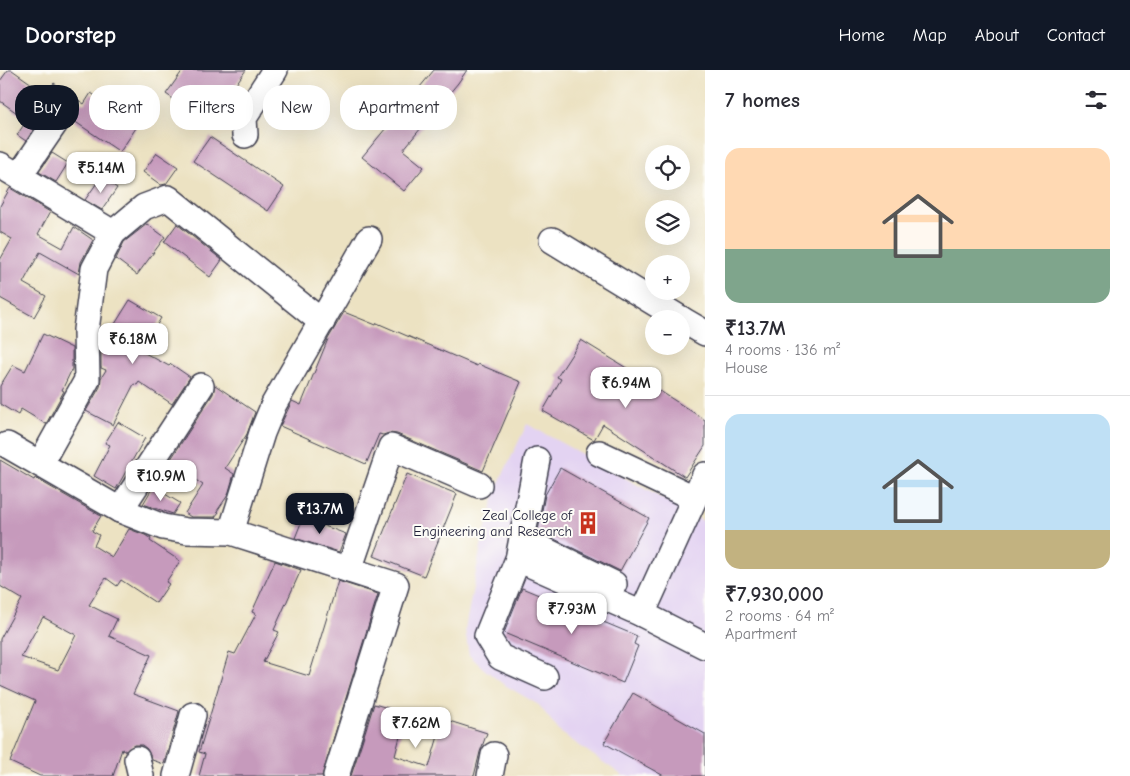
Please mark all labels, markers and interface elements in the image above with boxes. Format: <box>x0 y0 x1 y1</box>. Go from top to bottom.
text: Doorstep <box>25 21 116 49</box>
text: Home <box>838 25 885 46</box>
text: Map <box>913 25 947 46</box>
text: About <box>975 25 1019 46</box>
text: Contact <box>1047 25 1105 46</box>
chip: Buy <box>15 85 79 130</box>
chip: Rent <box>89 85 160 130</box>
chip: Filters <box>170 85 253 130</box>
chip: New <box>263 85 330 130</box>
chip: Apartment <box>340 85 457 130</box>
icon: filters <box>1082 86 1110 114</box>
text: 7 homes <box>725 88 800 112</box>
map controls <box>645 145 690 355</box>
button: locate <box>645 145 690 190</box>
pin: ₹5.14M <box>60 152 142 194</box>
text: ₹5.14M <box>77 159 125 177</box>
icon: home <box>873 181 963 271</box>
button: layers <box>645 200 690 245</box>
button: + <box>645 255 690 300</box>
button: − <box>645 310 690 355</box>
text: ₹13.7M <box>725 316 786 340</box>
pin: ₹6.18M <box>92 322 174 365</box>
text: ₹6.18M <box>109 330 157 348</box>
text: 4 rooms · 136 m² <box>725 341 840 359</box>
text: House <box>725 359 768 377</box>
pin: ₹6.94M <box>585 366 667 409</box>
text: ₹6.94M <box>601 374 651 392</box>
icon: home <box>873 446 963 536</box>
pin: ₹10.9M <box>120 460 202 502</box>
text: ₹10.9M <box>137 467 185 485</box>
pin: ₹13.7M <box>279 492 361 535</box>
text: ₹13.7M <box>297 500 343 518</box>
place label: Zeal College of Engineering and Research <box>413 507 573 540</box>
building icon: Zeal College of Engineering and Research <box>575 510 601 536</box>
text: ₹7,930,000 <box>725 582 824 606</box>
pin: ₹7.93M <box>531 592 613 635</box>
text: ₹7.93M <box>548 600 596 618</box>
text: 2 rooms · 64 m² <box>725 607 834 625</box>
text: Apartment <box>725 625 797 643</box>
pin: ₹7.62M <box>375 706 457 749</box>
text: ₹7.62M <box>392 714 440 732</box>

